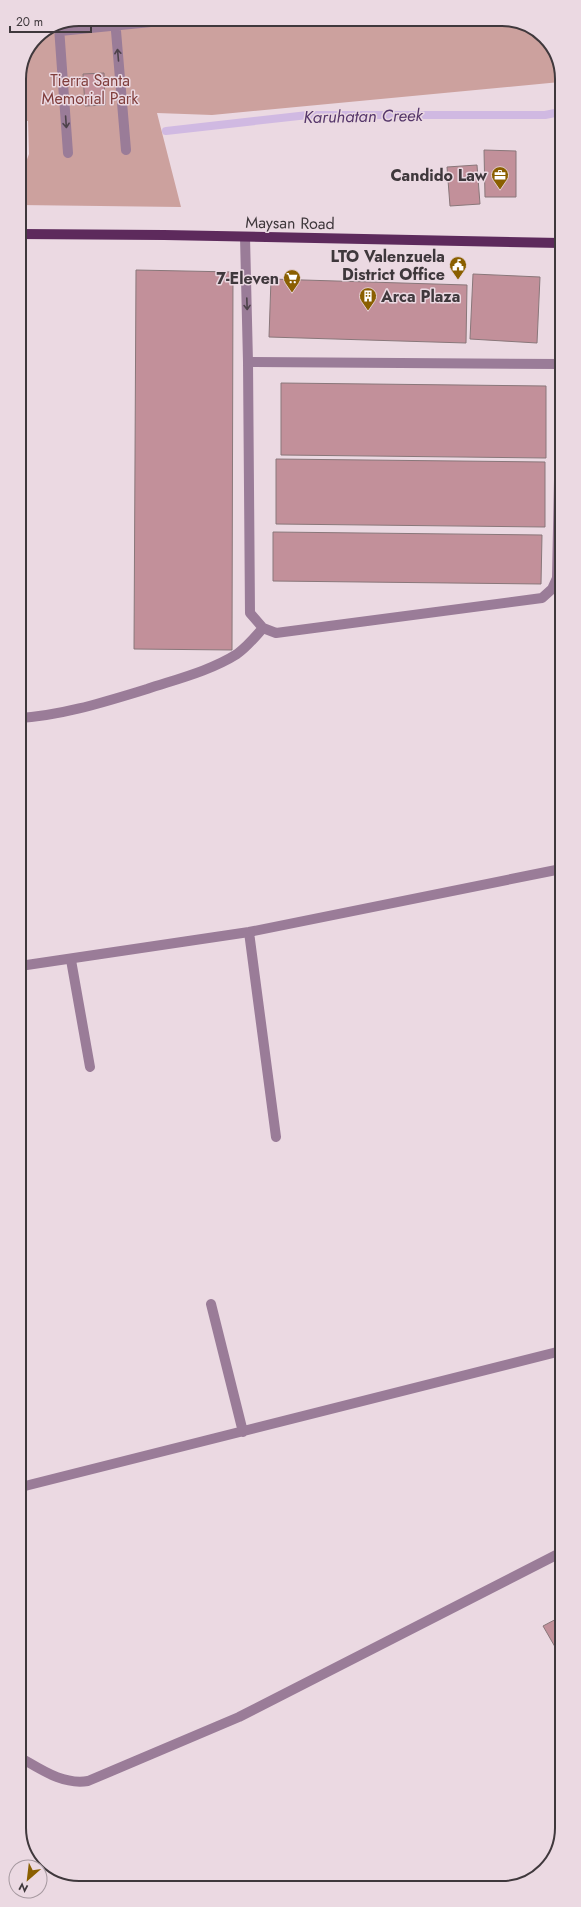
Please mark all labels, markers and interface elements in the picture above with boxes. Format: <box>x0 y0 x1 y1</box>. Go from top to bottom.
scale bar <box>10 8 91 34</box>
text: 20 m <box>16 13 43 31</box>
one-way arrow <box>114 49 121 62</box>
park label: Tierra Santa Memorial Park <box>42 69 139 110</box>
water label: Karuhatan Creek <box>303 103 424 129</box>
one-way arrow <box>62 115 70 128</box>
place label: Candido Law <box>390 164 488 187</box>
office icon: Candido Law <box>490 165 510 190</box>
street label: Maysan Road <box>245 211 335 235</box>
place label: LTO Valenzuela District Office <box>331 245 445 286</box>
public building icon: LTO Valenzuela District Office <box>448 255 468 280</box>
place label: 7-Eleven <box>216 267 279 290</box>
supermarket icon: 7-Eleven <box>282 268 302 293</box>
place label: Arca Plaza <box>380 285 460 308</box>
building icon: Arca Plaza <box>358 286 378 311</box>
one-way arrow <box>243 297 250 310</box>
north arrow <box>8 1859 48 1899</box>
text: N <box>16 1879 31 1897</box>

